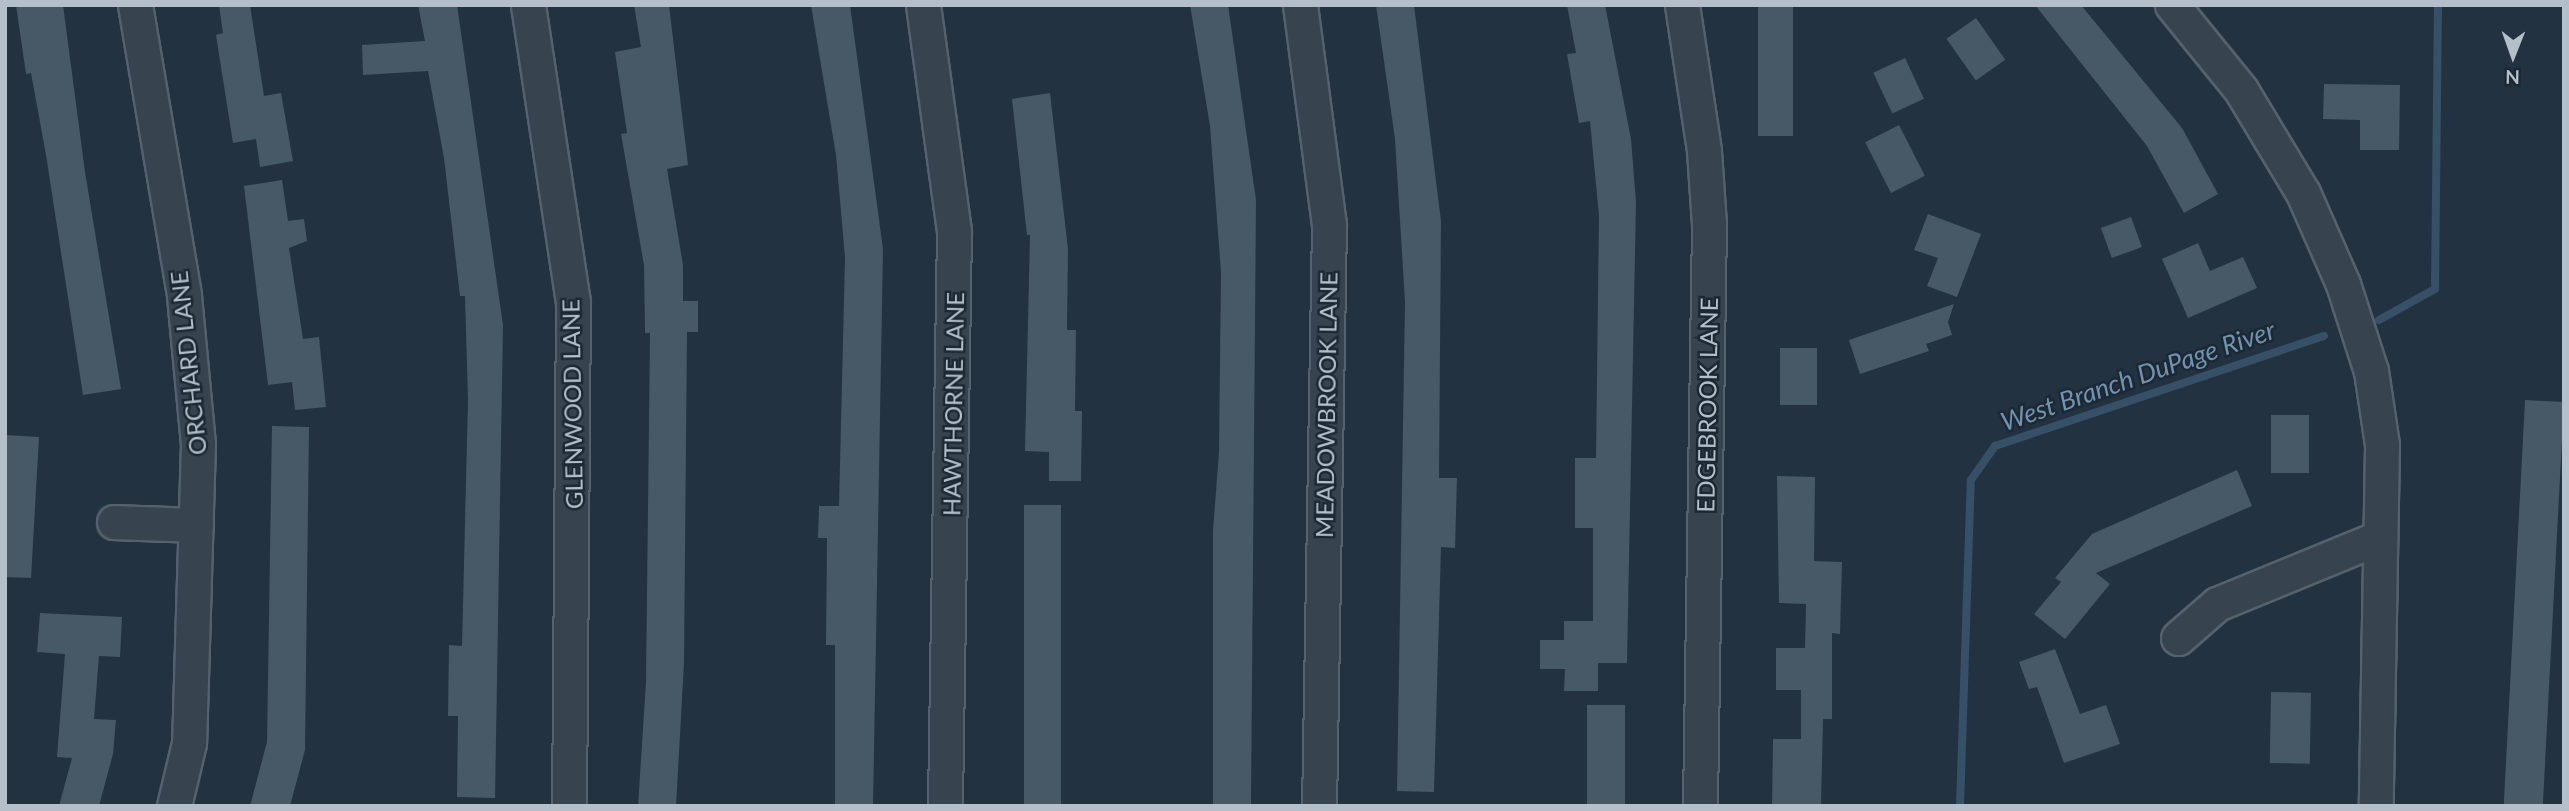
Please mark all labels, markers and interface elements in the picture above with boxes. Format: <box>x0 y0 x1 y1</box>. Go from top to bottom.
north arrow <box>2478 21 2548 91</box>
text: N <box>2505 66 2520 89</box>
street label: ORCHARD LANE <box>164 270 212 456</box>
street label: MEADOWBROOK LANE <box>1309 272 1343 538</box>
street label: HAWTHORNE LANE <box>937 292 969 516</box>
street label: EDGEBROOK LANE <box>1691 297 1723 513</box>
street label: GLENWOOD LANE <box>556 299 588 509</box>
water label: West Branch DuPage River <box>1997 314 2279 438</box>

